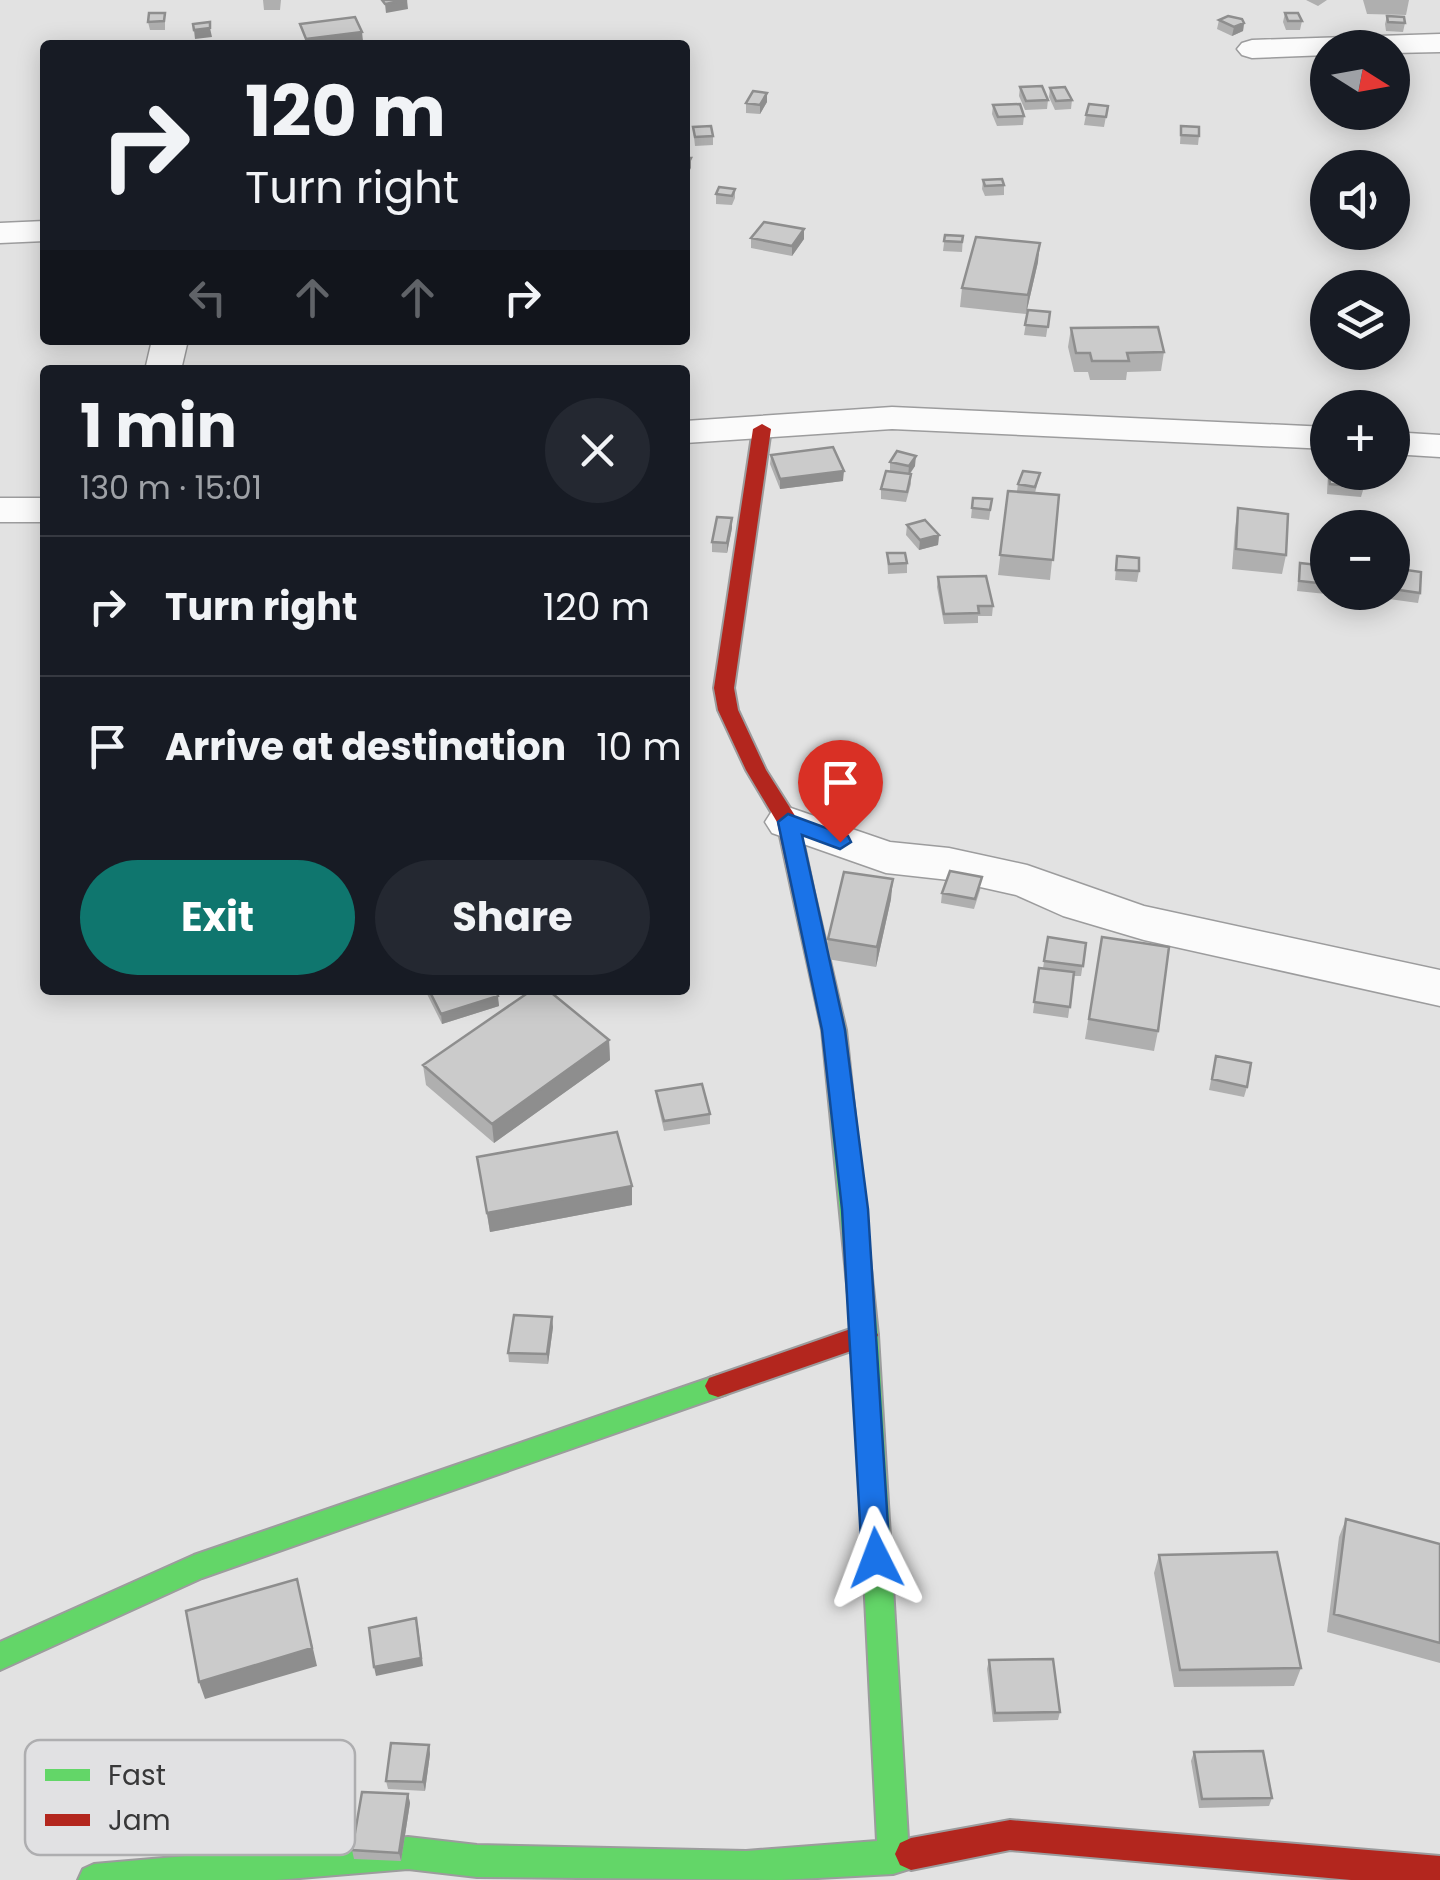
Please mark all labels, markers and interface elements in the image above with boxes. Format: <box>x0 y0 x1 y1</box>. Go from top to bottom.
north arrow <box>1310 30 1410 130</box>
map controls <box>1310 30 1410 610</box>
text: 120 m <box>245 62 446 161</box>
icon: right <box>80 80 210 210</box>
button: sound <box>1310 150 1410 250</box>
text: Turn right <box>245 156 459 219</box>
icon: left <box>180 270 235 325</box>
icon: ahead <box>285 270 340 325</box>
icon: ahead <box>390 270 445 325</box>
icon: right <box>495 270 550 325</box>
button: layers <box>1310 270 1410 370</box>
text: 1 min <box>80 384 237 468</box>
button: + <box>1310 390 1410 490</box>
button: close <box>545 398 650 503</box>
text: 130 m · 15:01 <box>80 465 262 510</box>
button: − <box>1310 510 1410 610</box>
icon: right <box>80 579 135 634</box>
text: Turn right <box>165 580 357 633</box>
text: 120 m <box>543 580 650 633</box>
icon: arrive <box>80 719 135 774</box>
text: Arrive at destination <box>165 720 566 773</box>
text: 10 m <box>596 720 682 773</box>
pin <box>798 740 883 843</box>
icon: arrive <box>813 755 868 810</box>
button: Exit <box>80 860 355 975</box>
button: Share <box>375 860 650 975</box>
position arrow <box>824 1506 928 1610</box>
legend <box>25 1740 355 1855</box>
text: Fast <box>108 1756 166 1795</box>
text: Jam <box>108 1801 171 1840</box>

